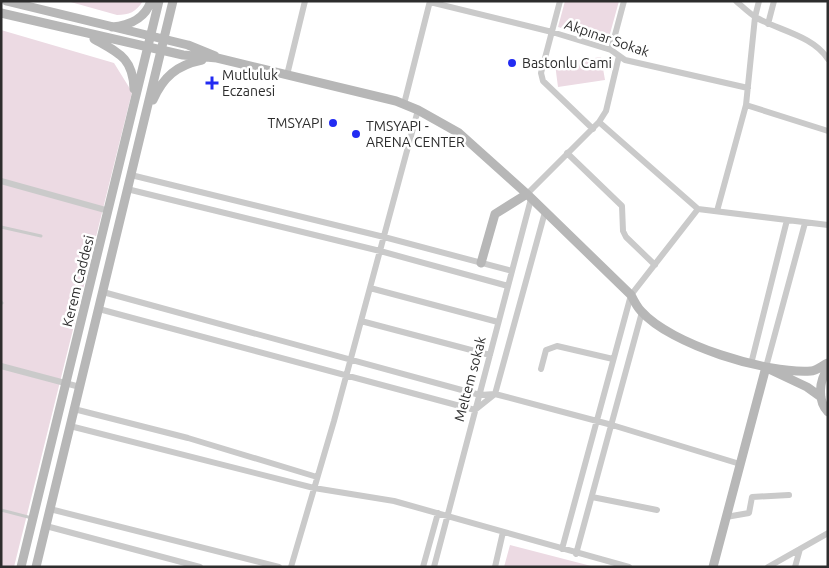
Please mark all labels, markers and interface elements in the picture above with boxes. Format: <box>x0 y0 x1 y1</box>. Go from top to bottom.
street label: Akpınar Sokak <box>563 16 651 60</box>
place label: Bastonlu Cami <box>522 55 612 71</box>
marker: Bastonlu Cami <box>506 57 518 69</box>
place label: Mutluluk Eczanesi <box>222 67 278 99</box>
marker: Mutluluk Eczanesi <box>206 77 218 89</box>
place label: TMSYAPI <box>268 115 323 131</box>
marker: TMSYAPI <box>327 117 339 129</box>
place label: TMSYAPI - ARENA CENTER <box>366 118 465 150</box>
marker: TMSYAPI - ARENA CENTER <box>350 128 362 140</box>
street label: Kerem Caddesi <box>59 234 97 328</box>
street label: Meltem sokak <box>451 335 489 423</box>

